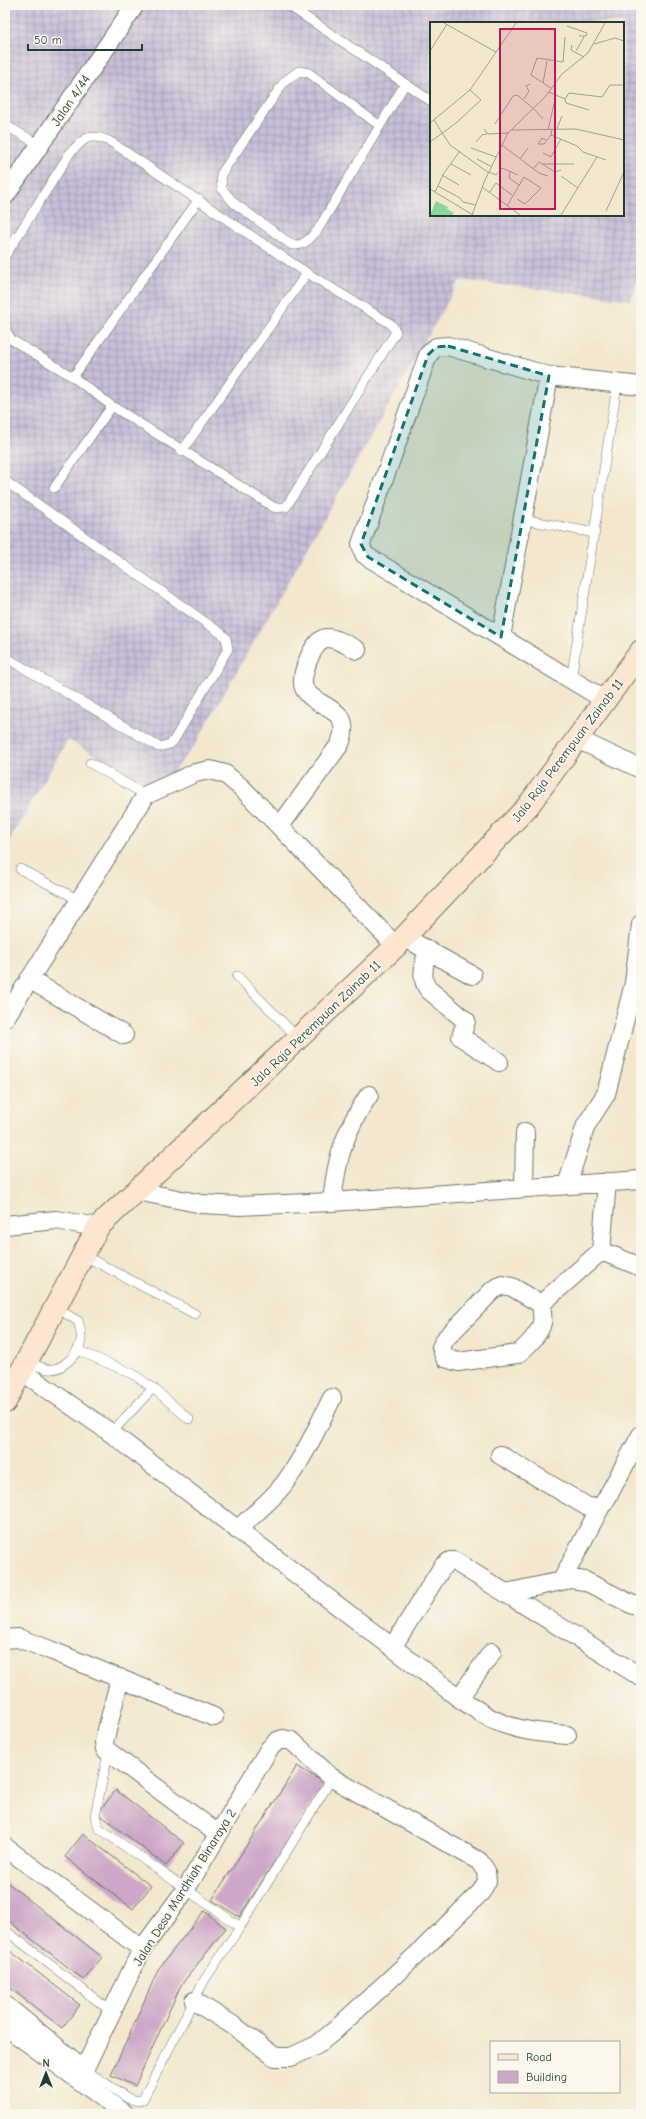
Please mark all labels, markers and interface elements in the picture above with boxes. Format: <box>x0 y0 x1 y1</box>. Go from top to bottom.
inset map <box>430 22 624 216</box>
scale bar <box>28 26 142 52</box>
text: 50 m <box>34 33 62 47</box>
street label: Jalan 4/44 <box>48 72 93 129</box>
street label: Jala Raja Perempuan Zainab 11 <box>509 676 626 825</box>
street label: Jala Raja Perempuan Zainab 11 <box>247 957 383 1089</box>
street label: Jalan Desa Mardhiah Binaraya 2 <box>130 1806 239 1968</box>
legend <box>490 2041 620 2093</box>
text: Road <box>526 2050 552 2064</box>
north arrow <box>26 2053 66 2093</box>
text: N <box>42 2057 50 2070</box>
text: Building <box>526 2070 567 2084</box>

